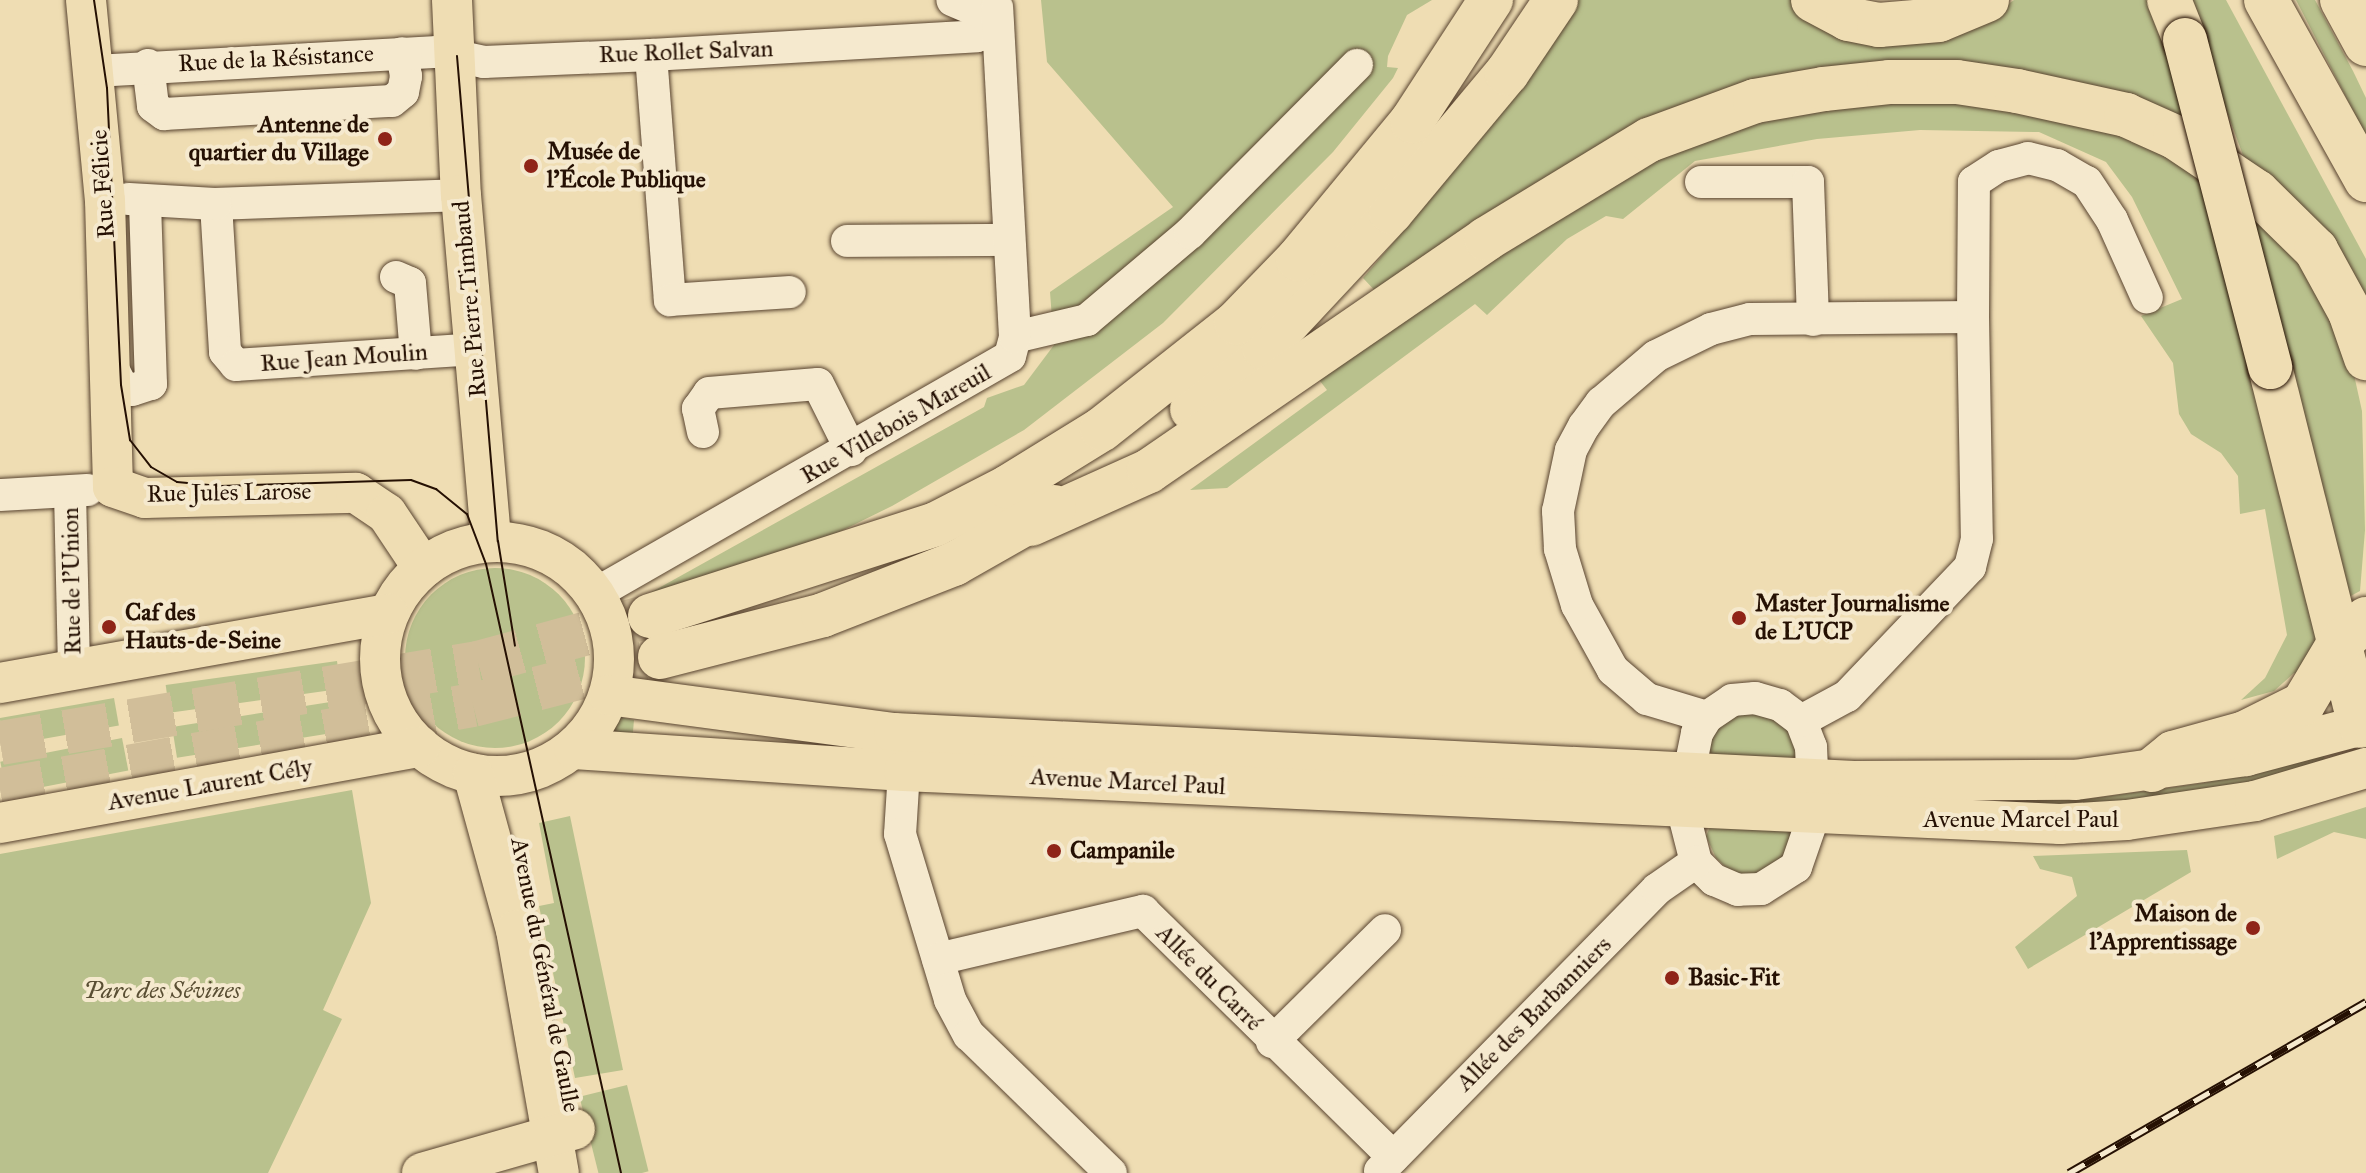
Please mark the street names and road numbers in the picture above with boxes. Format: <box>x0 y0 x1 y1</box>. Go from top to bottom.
street label: Rue Rollet Salvan <box>598 35 774 69</box>
street label: Rue de la Résistance <box>177 39 375 79</box>
street label: Rue Félicie <box>85 128 121 240</box>
street label: Rue Pierre Timbaud <box>447 199 493 399</box>
street label: Rue Jean Moulin <box>259 338 429 378</box>
street label: Rue Villebois Mareuil <box>796 358 996 490</box>
street label: Rue Jules Larose <box>146 477 312 509</box>
street label: Rue de l'Union <box>56 507 88 655</box>
street label: Avenue Laurent Cély <box>106 753 314 817</box>
street label: Avenue Marcel Paul <box>1030 763 1226 801</box>
street label: Avenue Marcel Paul <box>1923 806 2119 834</box>
street label: Avenue du Général de Gaulle <box>504 835 586 1115</box>
street label: Allée du Carré <box>1150 919 1268 1037</box>
street label: Allée des Barbanniers <box>1451 931 1617 1097</box>

